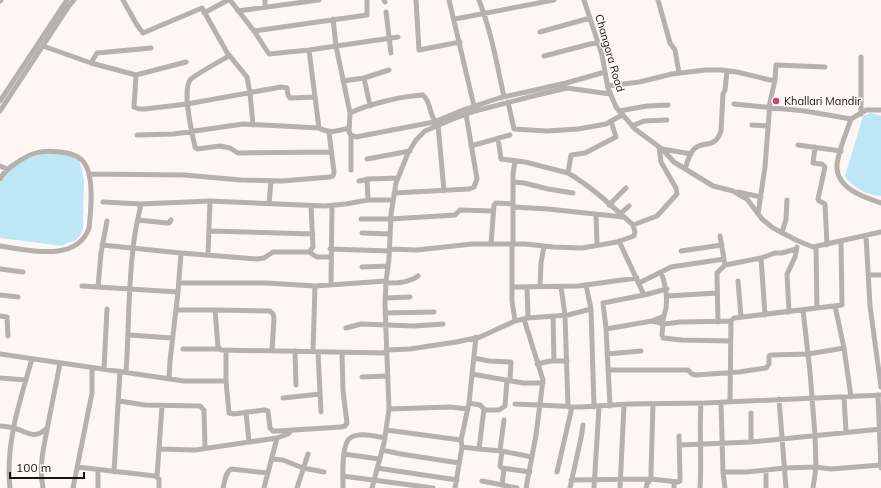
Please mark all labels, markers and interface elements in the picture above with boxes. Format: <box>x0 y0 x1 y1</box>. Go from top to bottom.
street label: Changora Road <box>592 12 628 94</box>
place label: Khallari Mandir <box>784 94 861 108</box>
marker: Khallari Mandir <box>771 96 781 106</box>
scale bar <box>10 454 84 480</box>
text: 100 m <box>16 460 51 475</box>

